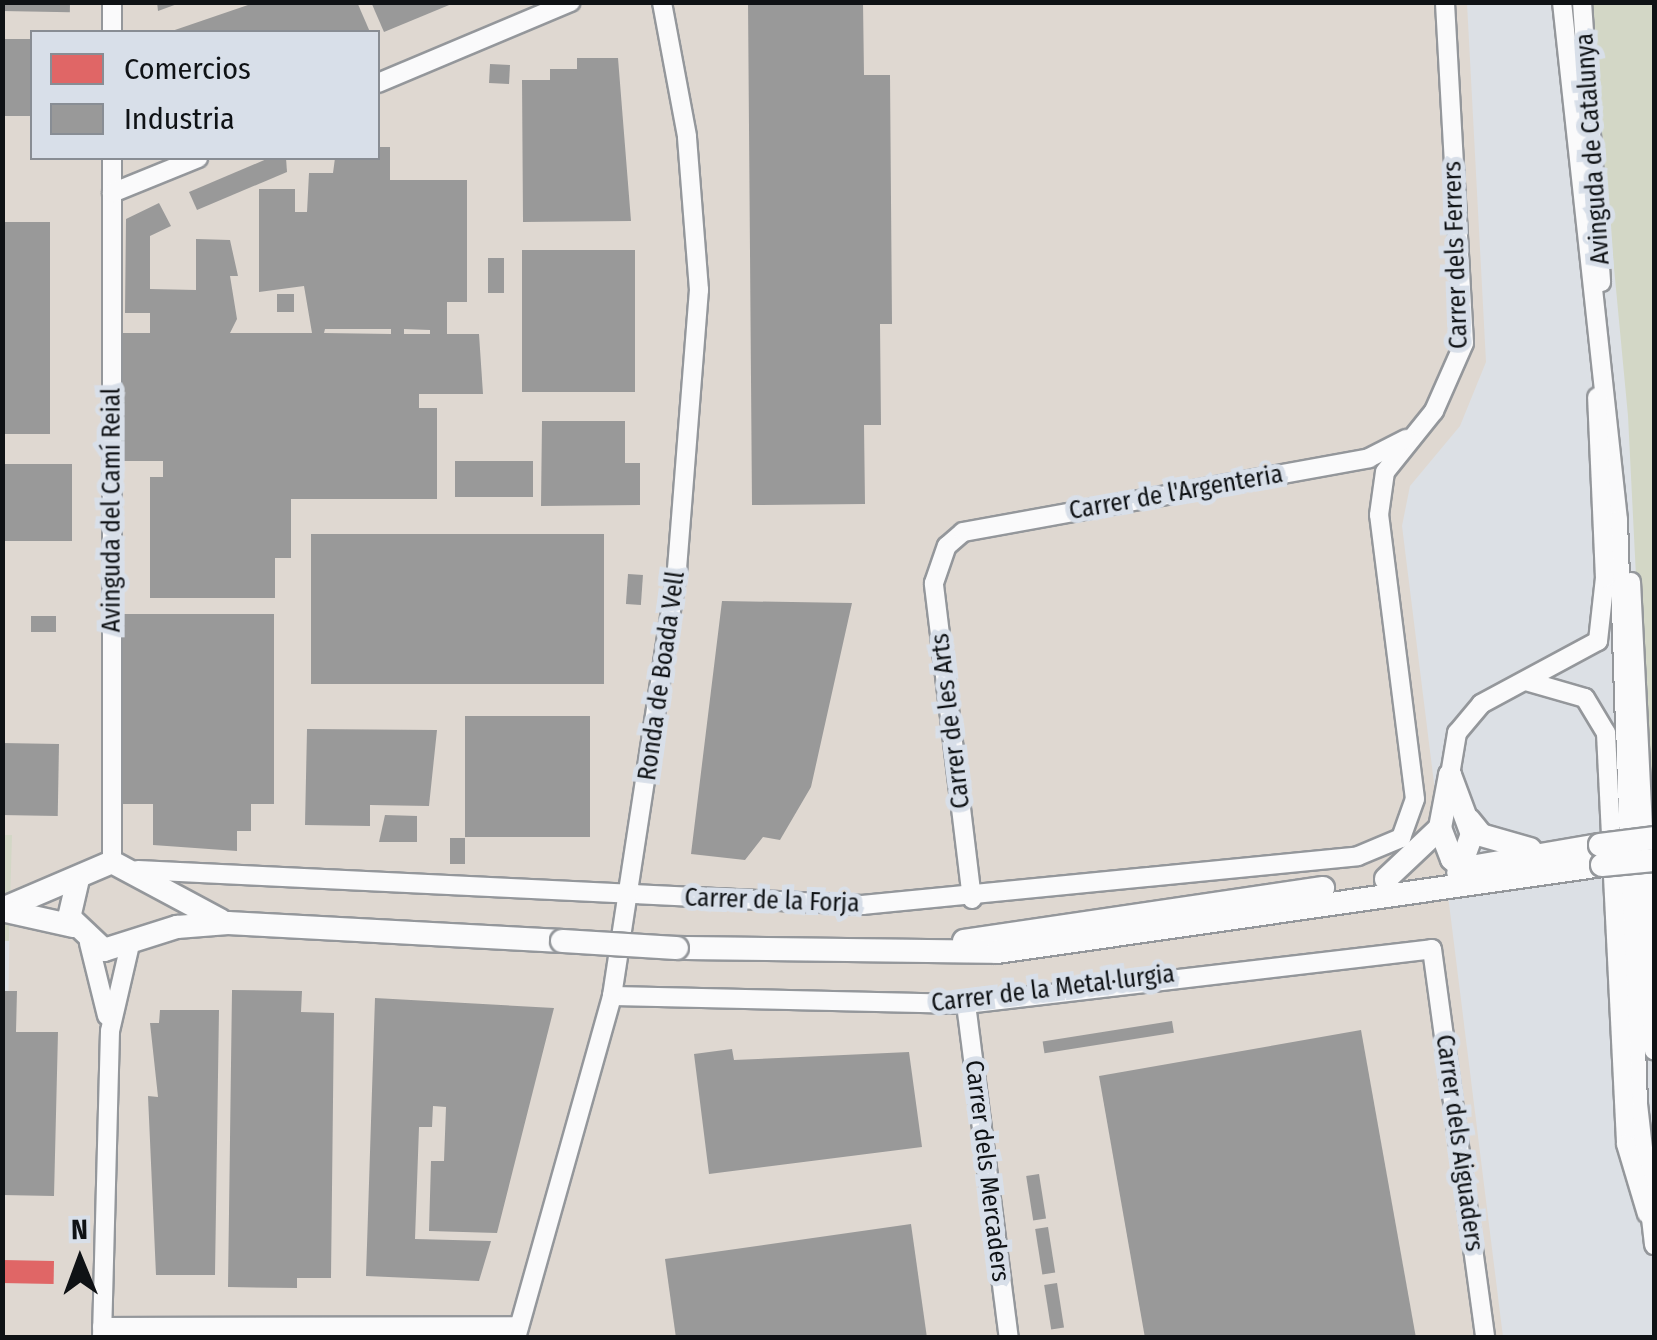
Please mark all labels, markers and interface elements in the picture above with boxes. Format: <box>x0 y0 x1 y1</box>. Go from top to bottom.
legend <box>30 30 380 160</box>
street label: Avinguda de Catalunya <box>1570 32 1616 266</box>
text: Comercios <box>124 51 251 87</box>
text: Industria <box>124 101 235 137</box>
street label: Carrer dels Ferrers <box>1438 161 1474 349</box>
street label: Avinguda del Camí Reial <box>97 388 127 632</box>
street label: Carrer de l'Argenteria <box>1067 459 1285 527</box>
street label: Ronda de Boada Vell <box>632 570 692 782</box>
street label: Carrer de les Arts <box>925 632 977 810</box>
street label: Carrer de la Forja <box>684 883 860 919</box>
street label: Carrer de la Metal·lurgia <box>930 959 1176 1019</box>
street label: Carrer dels Aiguaders <box>1429 1033 1489 1253</box>
street label: Carrer dels Mercaders <box>959 1059 1015 1283</box>
north arrow <box>30 1210 130 1310</box>
text: N <box>71 1213 88 1246</box>

